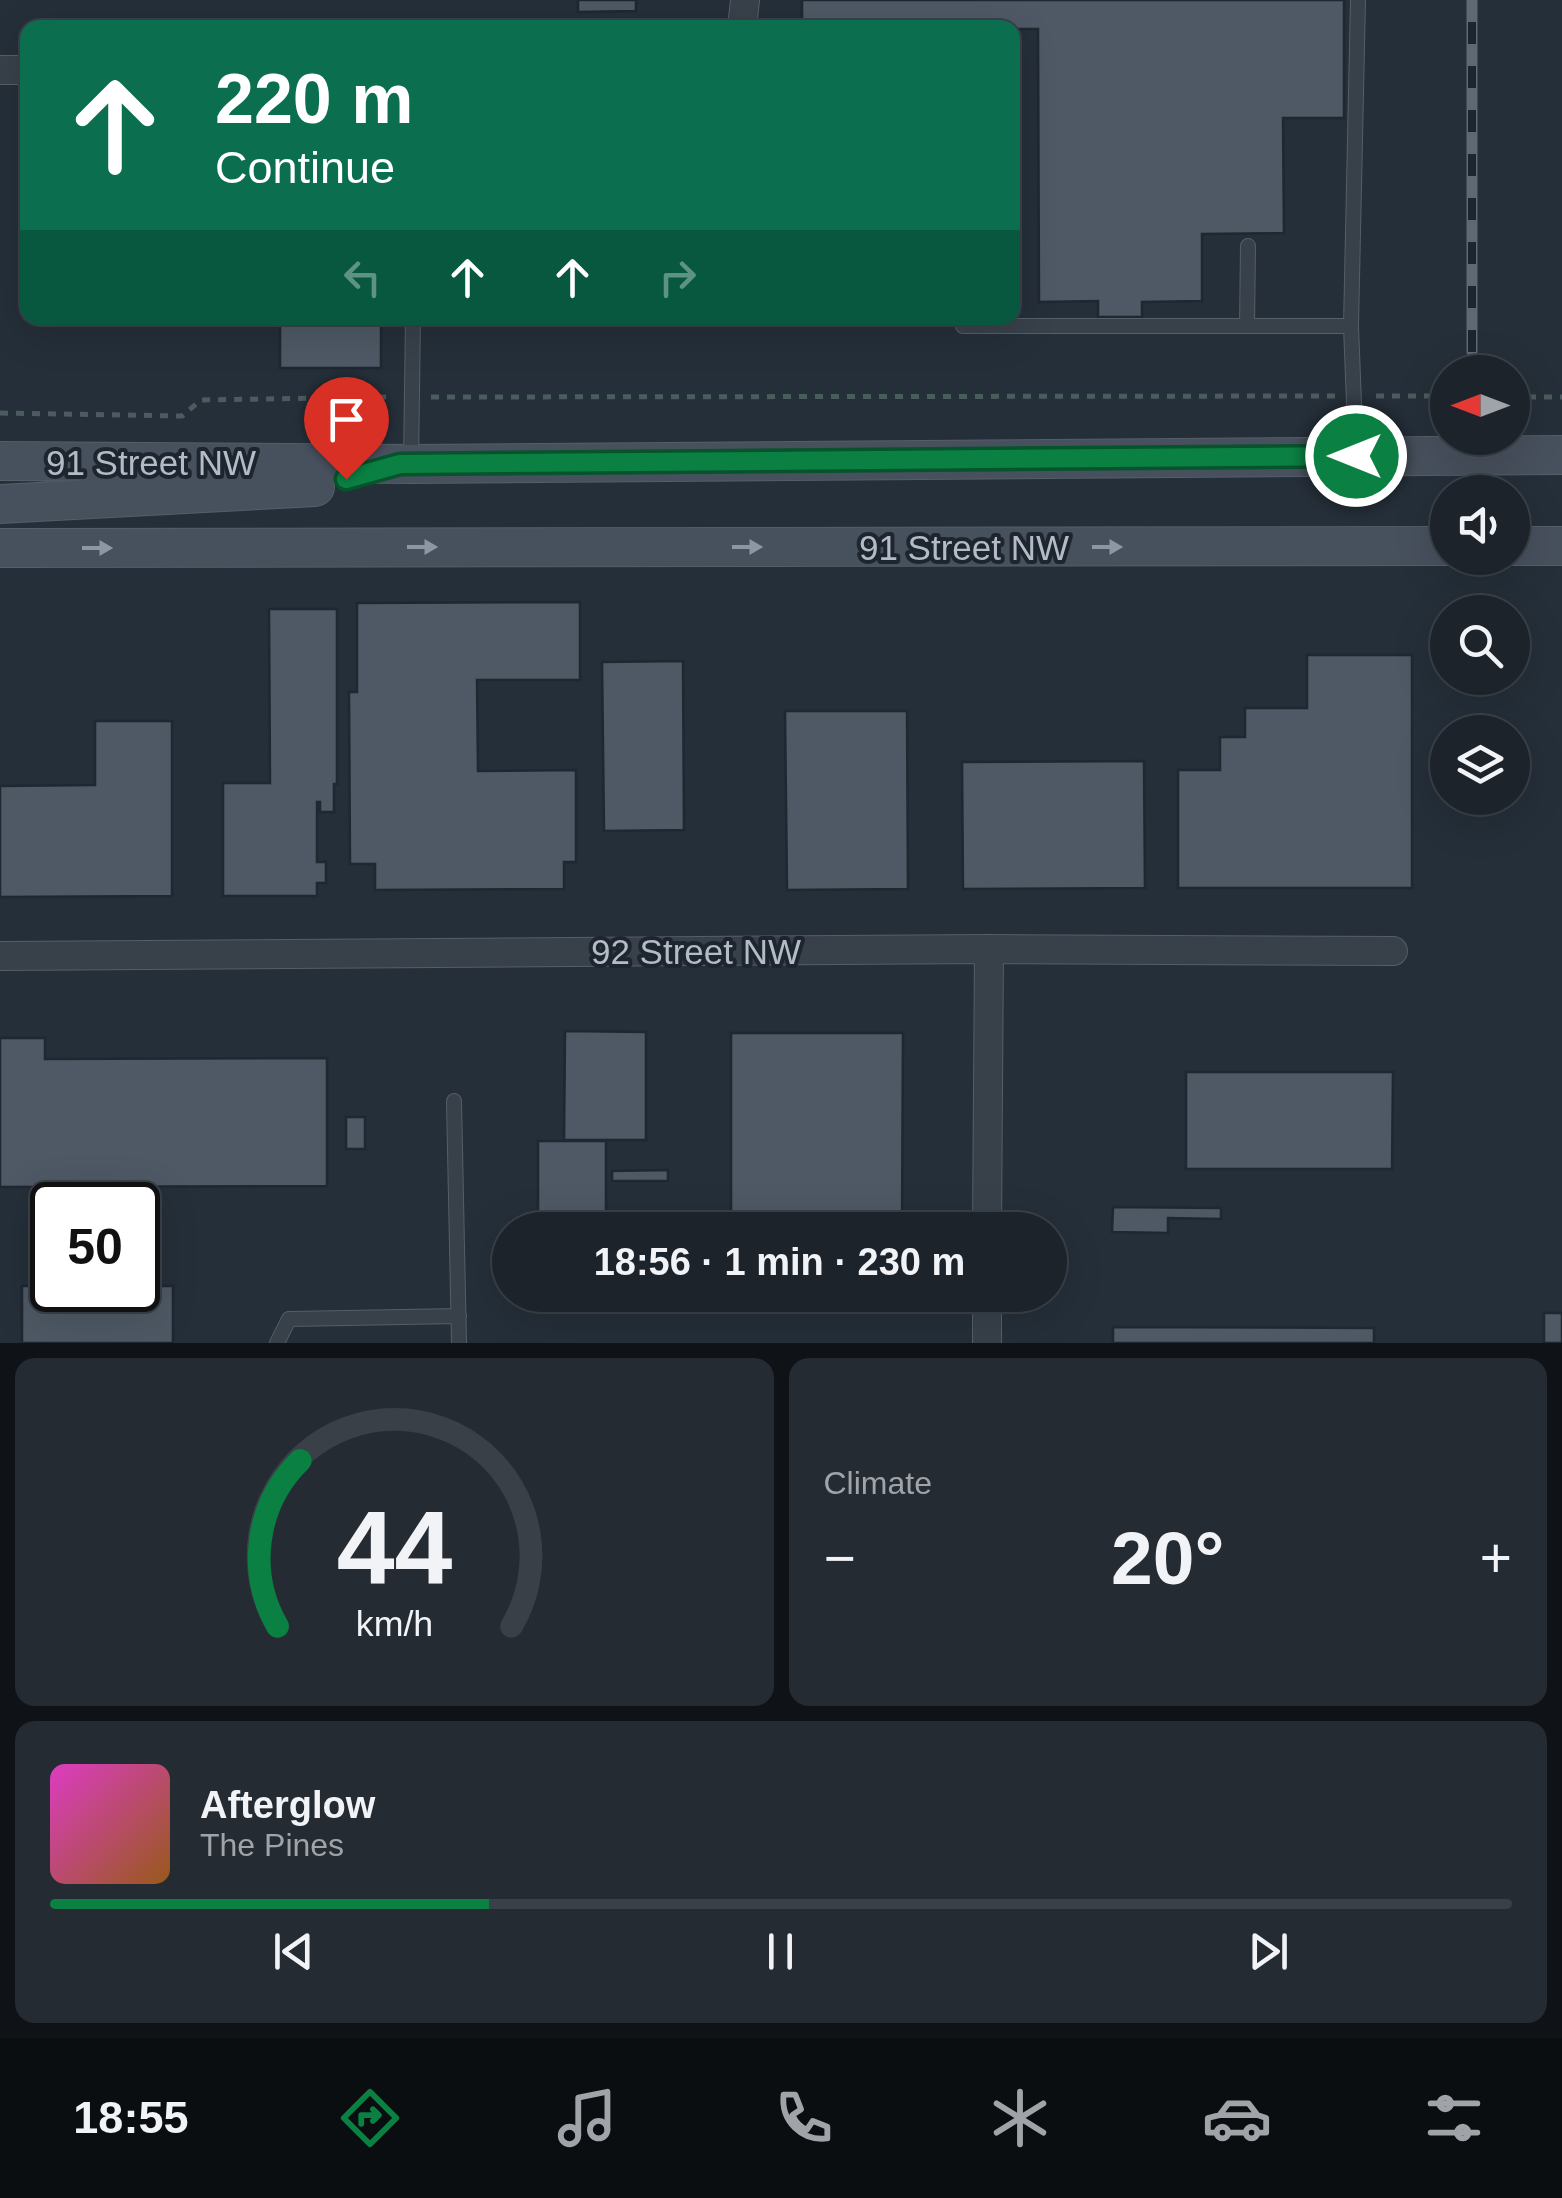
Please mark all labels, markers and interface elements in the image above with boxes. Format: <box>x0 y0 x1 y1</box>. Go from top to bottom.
icon: ahead <box>50 60 180 190</box>
text: 220 m <box>215 60 413 138</box>
text: Continue <box>215 142 395 193</box>
icon: left <box>335 250 390 305</box>
icon: ahead <box>440 250 495 305</box>
icon: ahead <box>545 250 600 305</box>
icon: right <box>650 250 705 305</box>
north arrow <box>1430 355 1530 455</box>
map controls <box>1430 355 1530 815</box>
pin <box>304 377 389 480</box>
icon: arrive <box>319 392 374 447</box>
position arrow <box>1304 404 1408 508</box>
street label: 91 Street NW <box>46 443 256 482</box>
button: sound <box>1430 475 1530 575</box>
street label: 91 Street NW <box>859 528 1069 567</box>
one-way arrow <box>1092 538 1124 554</box>
one-way arrow <box>407 539 439 555</box>
one-way arrow <box>732 539 764 555</box>
one-way arrow <box>82 540 114 556</box>
button: search <box>1430 595 1530 695</box>
button: layers <box>1430 715 1530 815</box>
street label: 92 Street NW <box>591 932 801 971</box>
speed limit sign: 50 <box>30 1182 160 1312</box>
text: 18:56 · 1 min · 230 m <box>594 1241 965 1283</box>
text: Climate <box>824 1465 932 1501</box>
text: 44 <box>336 1490 452 1606</box>
text: 20° <box>1111 1516 1224 1600</box>
text: − <box>824 1527 856 1589</box>
text: + <box>1480 1527 1512 1589</box>
text: km/h <box>356 1604 433 1644</box>
text: Afterglow <box>200 1784 375 1826</box>
text: The Pines <box>200 1827 344 1863</box>
icon: previous <box>266 1924 321 1979</box>
icon: pause <box>753 1924 808 1979</box>
icon: next <box>1241 1924 1296 1979</box>
icon: directions <box>335 2083 405 2153</box>
icon: music <box>552 2083 622 2153</box>
icon: phone <box>769 2083 839 2153</box>
icon: climate <box>985 2083 1055 2153</box>
icon: car <box>1202 2083 1272 2153</box>
icon: filters <box>1419 2083 1489 2153</box>
text: 18:55 <box>73 2092 188 2143</box>

